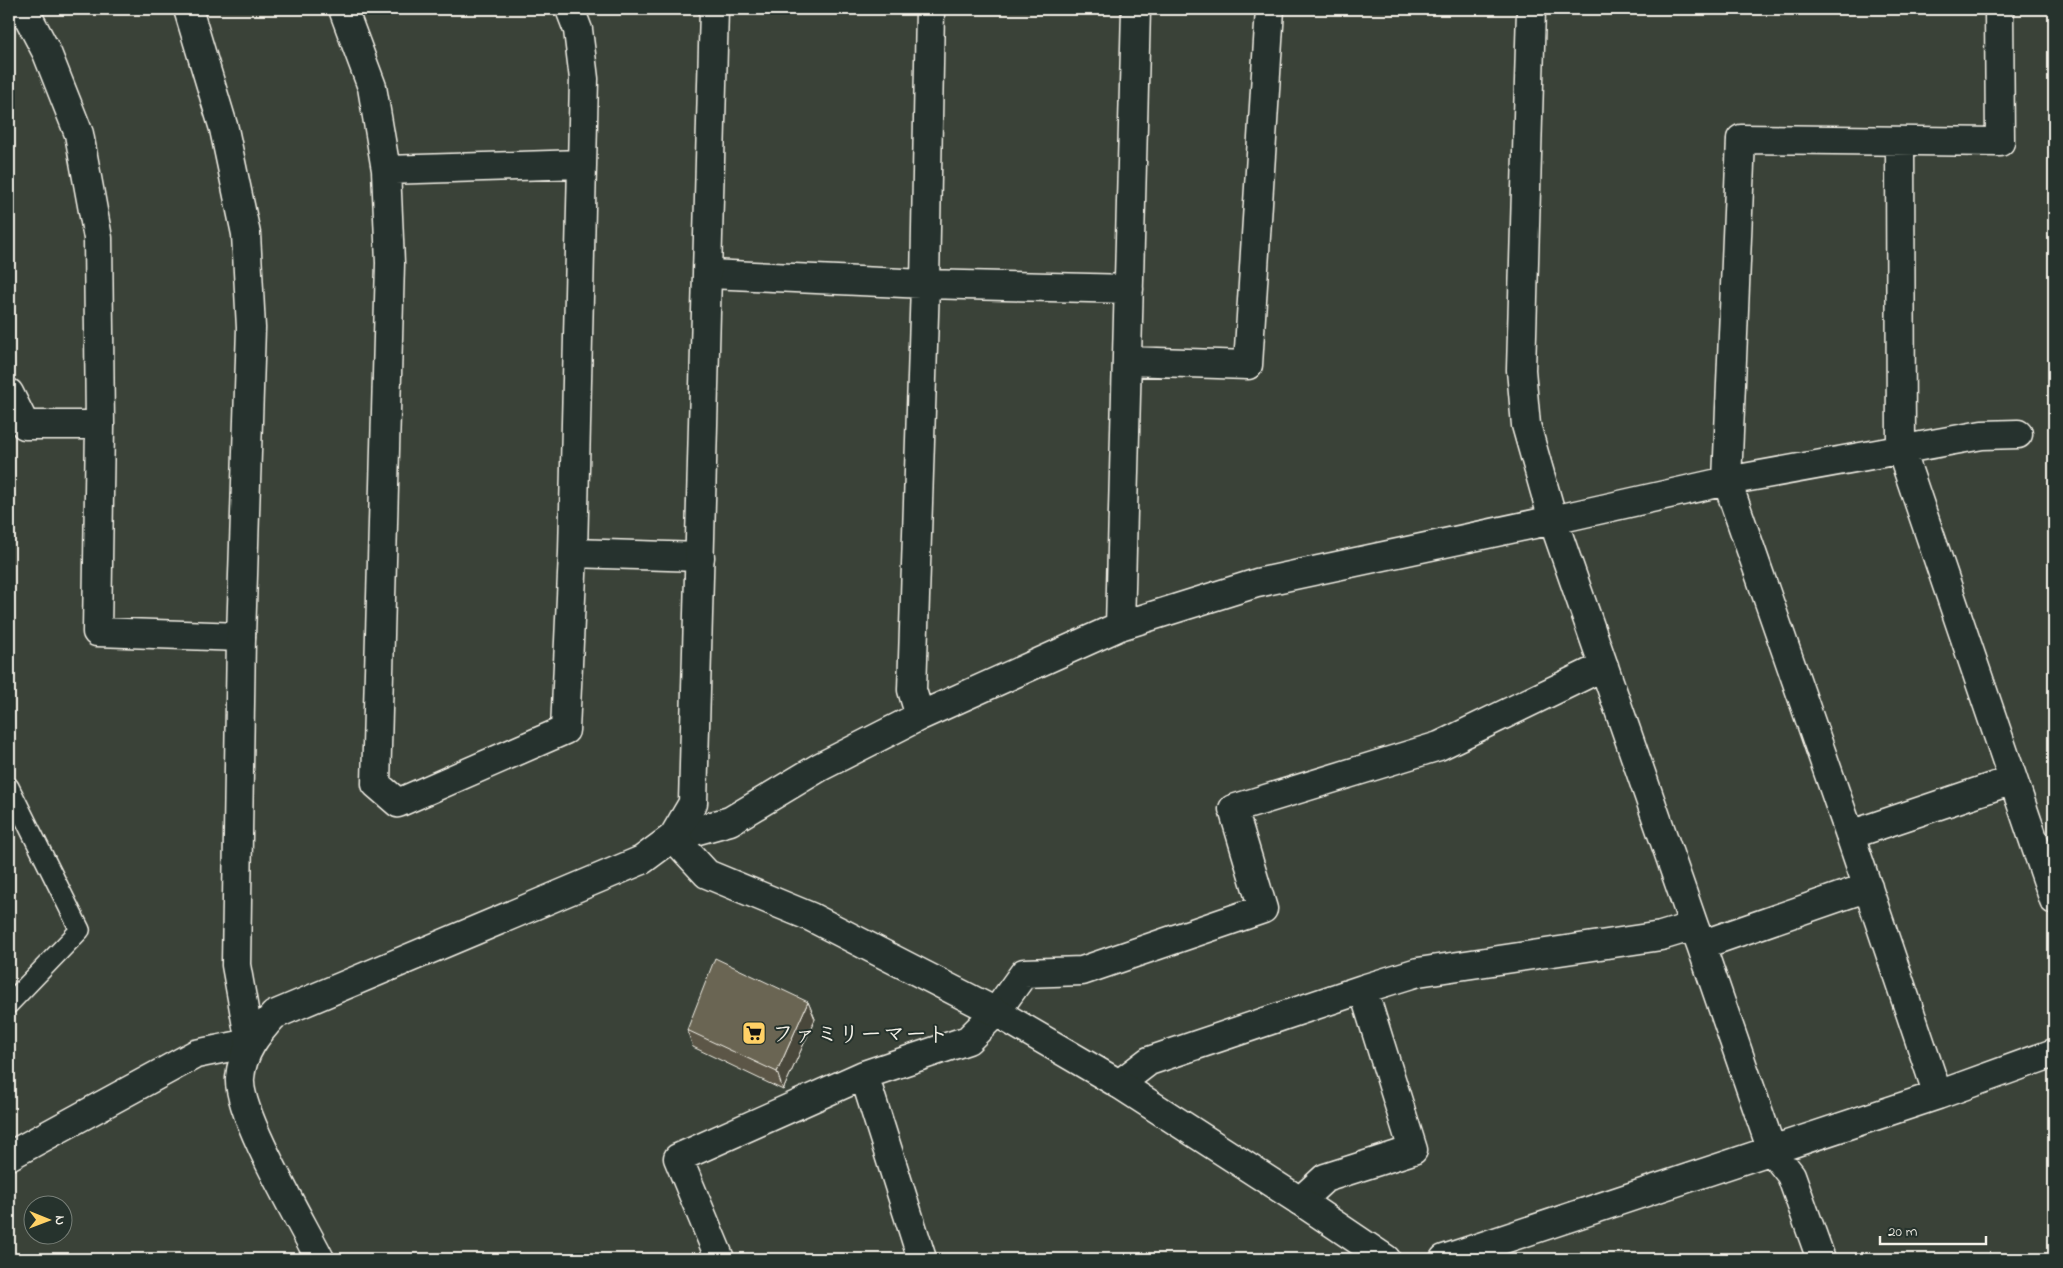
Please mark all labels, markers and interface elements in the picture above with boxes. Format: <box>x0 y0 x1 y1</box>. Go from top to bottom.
supermarket icon: ファミリーマート <box>741 1020 767 1046</box>
place label: ファミリーマート <box>772 1020 949 1052</box>
north arrow <box>22 1196 72 1246</box>
scale bar <box>1880 1213 1987 1245</box>
text: N <box>49 1215 70 1225</box>
text: 20 m <box>1888 1221 1918 1243</box>

